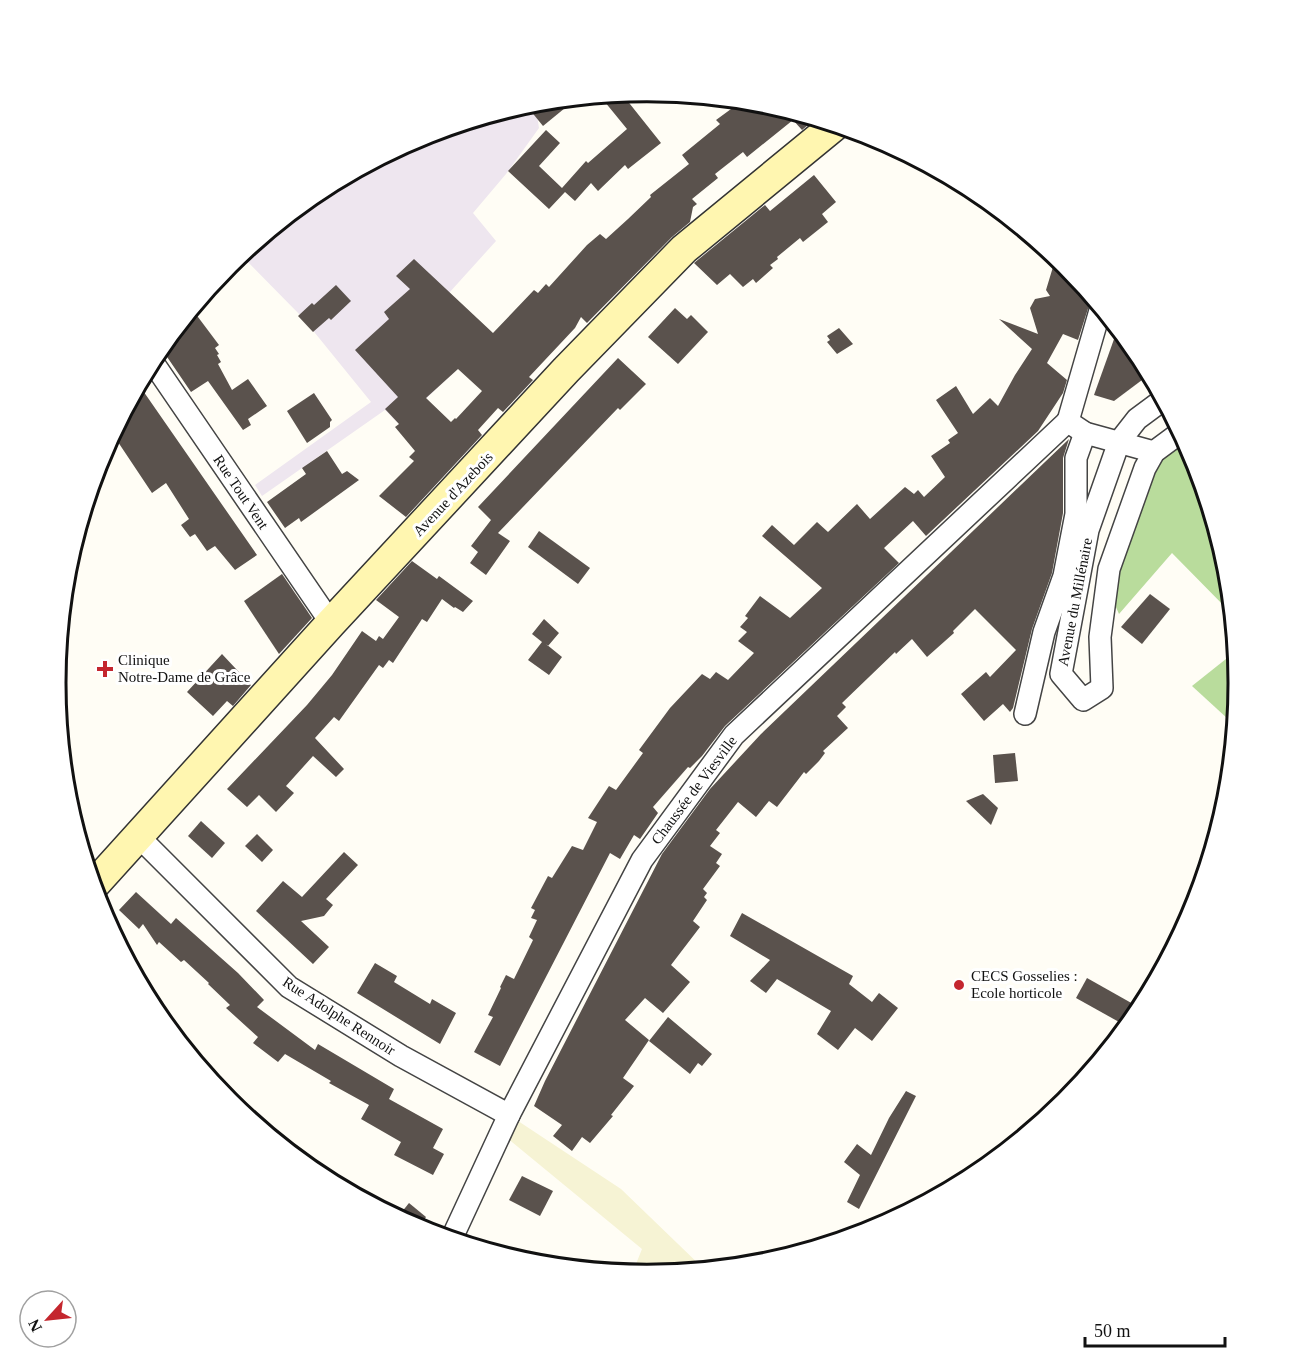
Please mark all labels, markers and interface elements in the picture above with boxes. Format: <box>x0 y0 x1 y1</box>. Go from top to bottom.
street label: Avenue d'Azebois <box>410 449 496 539</box>
street label: Rue Tout Vent <box>210 452 272 533</box>
street label: Avenue du Millénaire <box>1055 536 1095 668</box>
place label: Clinique Notre-Dame de Grâce <box>118 652 251 685</box>
marker: Clinique Notre-Dame de Grâce <box>96 660 114 678</box>
street label: Chaussée de Viesville <box>648 732 740 847</box>
place label: CECS Gosselies : Ecole horticole <box>971 968 1078 1001</box>
street label: Rue Adolphe Rennoir <box>280 974 398 1058</box>
marker: CECS Gosselies : Ecole horticole <box>952 978 966 992</box>
north arrow <box>18 1289 78 1349</box>
scale bar <box>1085 1310 1224 1348</box>
text: N <box>25 1316 45 1335</box>
text: 50 m <box>1094 1321 1131 1341</box>

